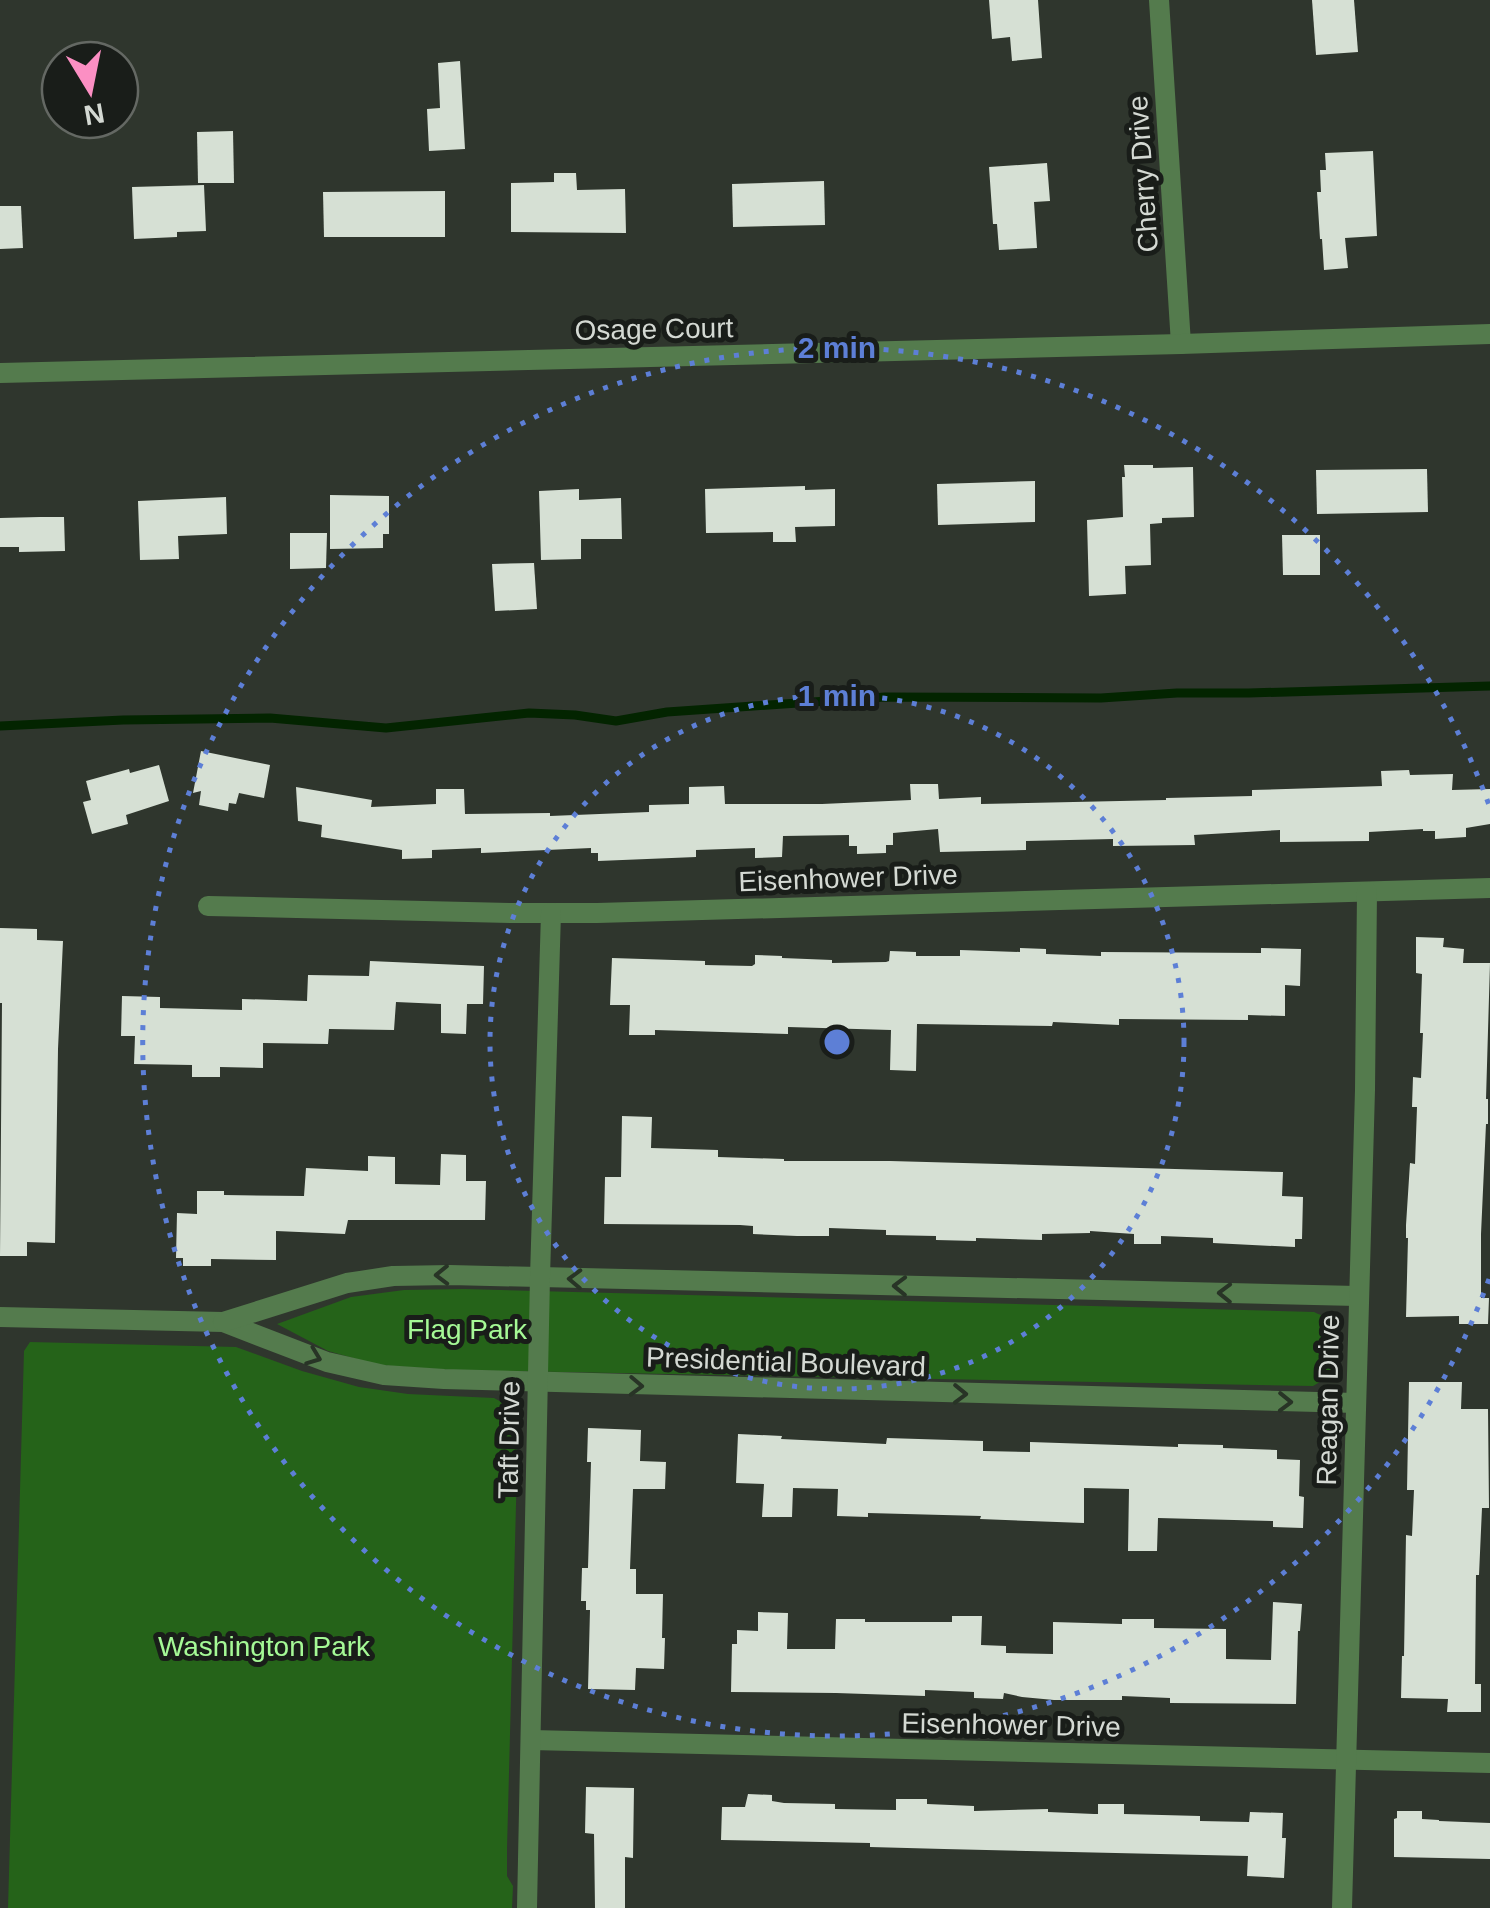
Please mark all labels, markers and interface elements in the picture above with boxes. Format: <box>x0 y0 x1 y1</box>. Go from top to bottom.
north arrow <box>40 40 140 140</box>
street label: Cherry Drive <box>1122 95 1164 253</box>
text: N <box>82 97 107 131</box>
street label: Osage Court <box>574 312 734 346</box>
text: 2 min <box>798 331 876 364</box>
text: 1 min <box>798 679 876 712</box>
street label: Eisenhower Drive <box>738 859 958 897</box>
centre of rings <box>819 1024 855 1060</box>
one-way arrow <box>434 1264 450 1286</box>
one-way arrow <box>567 1268 583 1289</box>
one-way arrow <box>892 1275 908 1297</box>
one-way arrow <box>1217 1282 1232 1304</box>
park label: Flag Park <box>407 1314 528 1345</box>
street label: Reagan Drive <box>1311 1314 1345 1486</box>
street label: Presidential Boulevard <box>645 1342 927 1382</box>
one-way arrow <box>305 1345 322 1366</box>
one-way arrow <box>628 1375 644 1396</box>
street label: Taft Drive <box>492 1381 526 1499</box>
one-way arrow <box>953 1384 969 1405</box>
one-way arrow <box>1278 1391 1294 1412</box>
park label: Washington Park <box>158 1631 371 1662</box>
street label: Eisenhower Drive <box>901 1708 1121 1742</box>

